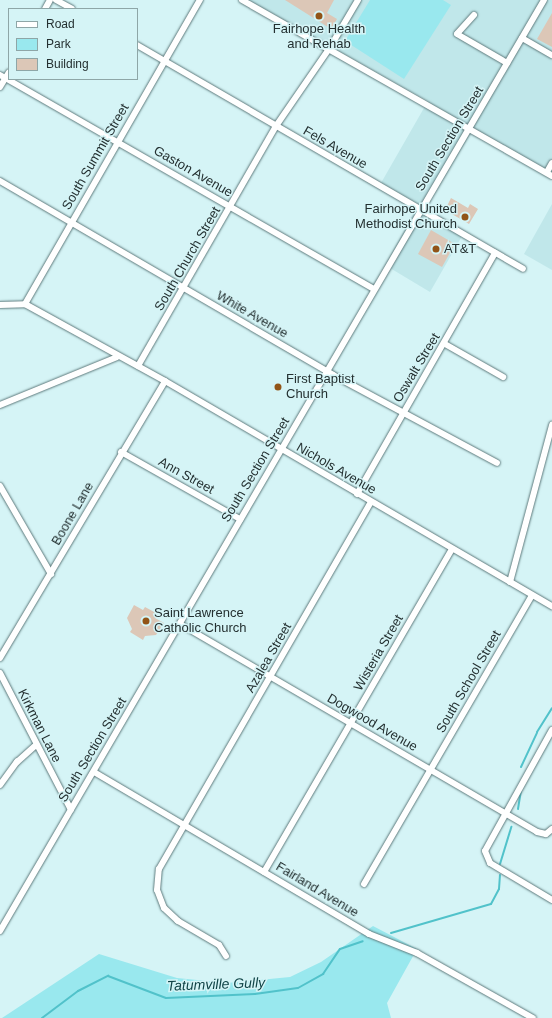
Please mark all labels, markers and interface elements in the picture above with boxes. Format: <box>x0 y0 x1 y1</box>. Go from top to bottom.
legend <box>8 8 138 80</box>
marker: Fairhope Health and Rehab <box>314 11 324 21</box>
text: Road <box>46 17 75 31</box>
place label: Fairhope Health and Rehab <box>273 22 365 53</box>
text: Park <box>46 37 71 51</box>
text: Building <box>46 57 89 71</box>
street label: South Section Street <box>413 84 487 194</box>
street label: South Summit Street <box>59 101 133 213</box>
street label: Fels Avenue <box>300 123 370 173</box>
street label: Gaston Avenue <box>150 143 236 201</box>
place label: Fairhope United Methodist Church <box>355 202 457 233</box>
street label: South Church Street <box>152 204 224 314</box>
marker: Fairhope United Methodist Church <box>460 212 470 222</box>
place label: AT&T <box>444 241 476 257</box>
marker: AT&T <box>431 244 441 254</box>
street label: White Avenue <box>213 288 291 342</box>
street label: Oswalt Street <box>390 331 444 405</box>
place label: First Baptist Church <box>286 372 355 403</box>
marker: First Baptist Church <box>273 382 283 392</box>
street label: South Section Street <box>219 415 293 525</box>
street label: Nichols Avenue <box>293 440 379 498</box>
street label: Ann Street <box>155 454 217 498</box>
street label: Boone Lane <box>49 480 97 548</box>
place label: Saint Lawrence Catholic Church <box>154 606 246 637</box>
street label: Wisteria Street <box>351 612 407 694</box>
marker: Saint Lawrence Catholic Church <box>141 616 151 626</box>
street label: Azalea Street <box>243 620 295 696</box>
street label: South School Street <box>433 628 505 736</box>
street label: Kirkman Lane <box>14 687 64 765</box>
street label: Dogwood Avenue <box>324 691 420 755</box>
street label: South Section Street <box>56 695 130 805</box>
street label: Fairland Avenue <box>273 859 361 921</box>
water label: Tatumville Gully <box>167 974 265 994</box>

